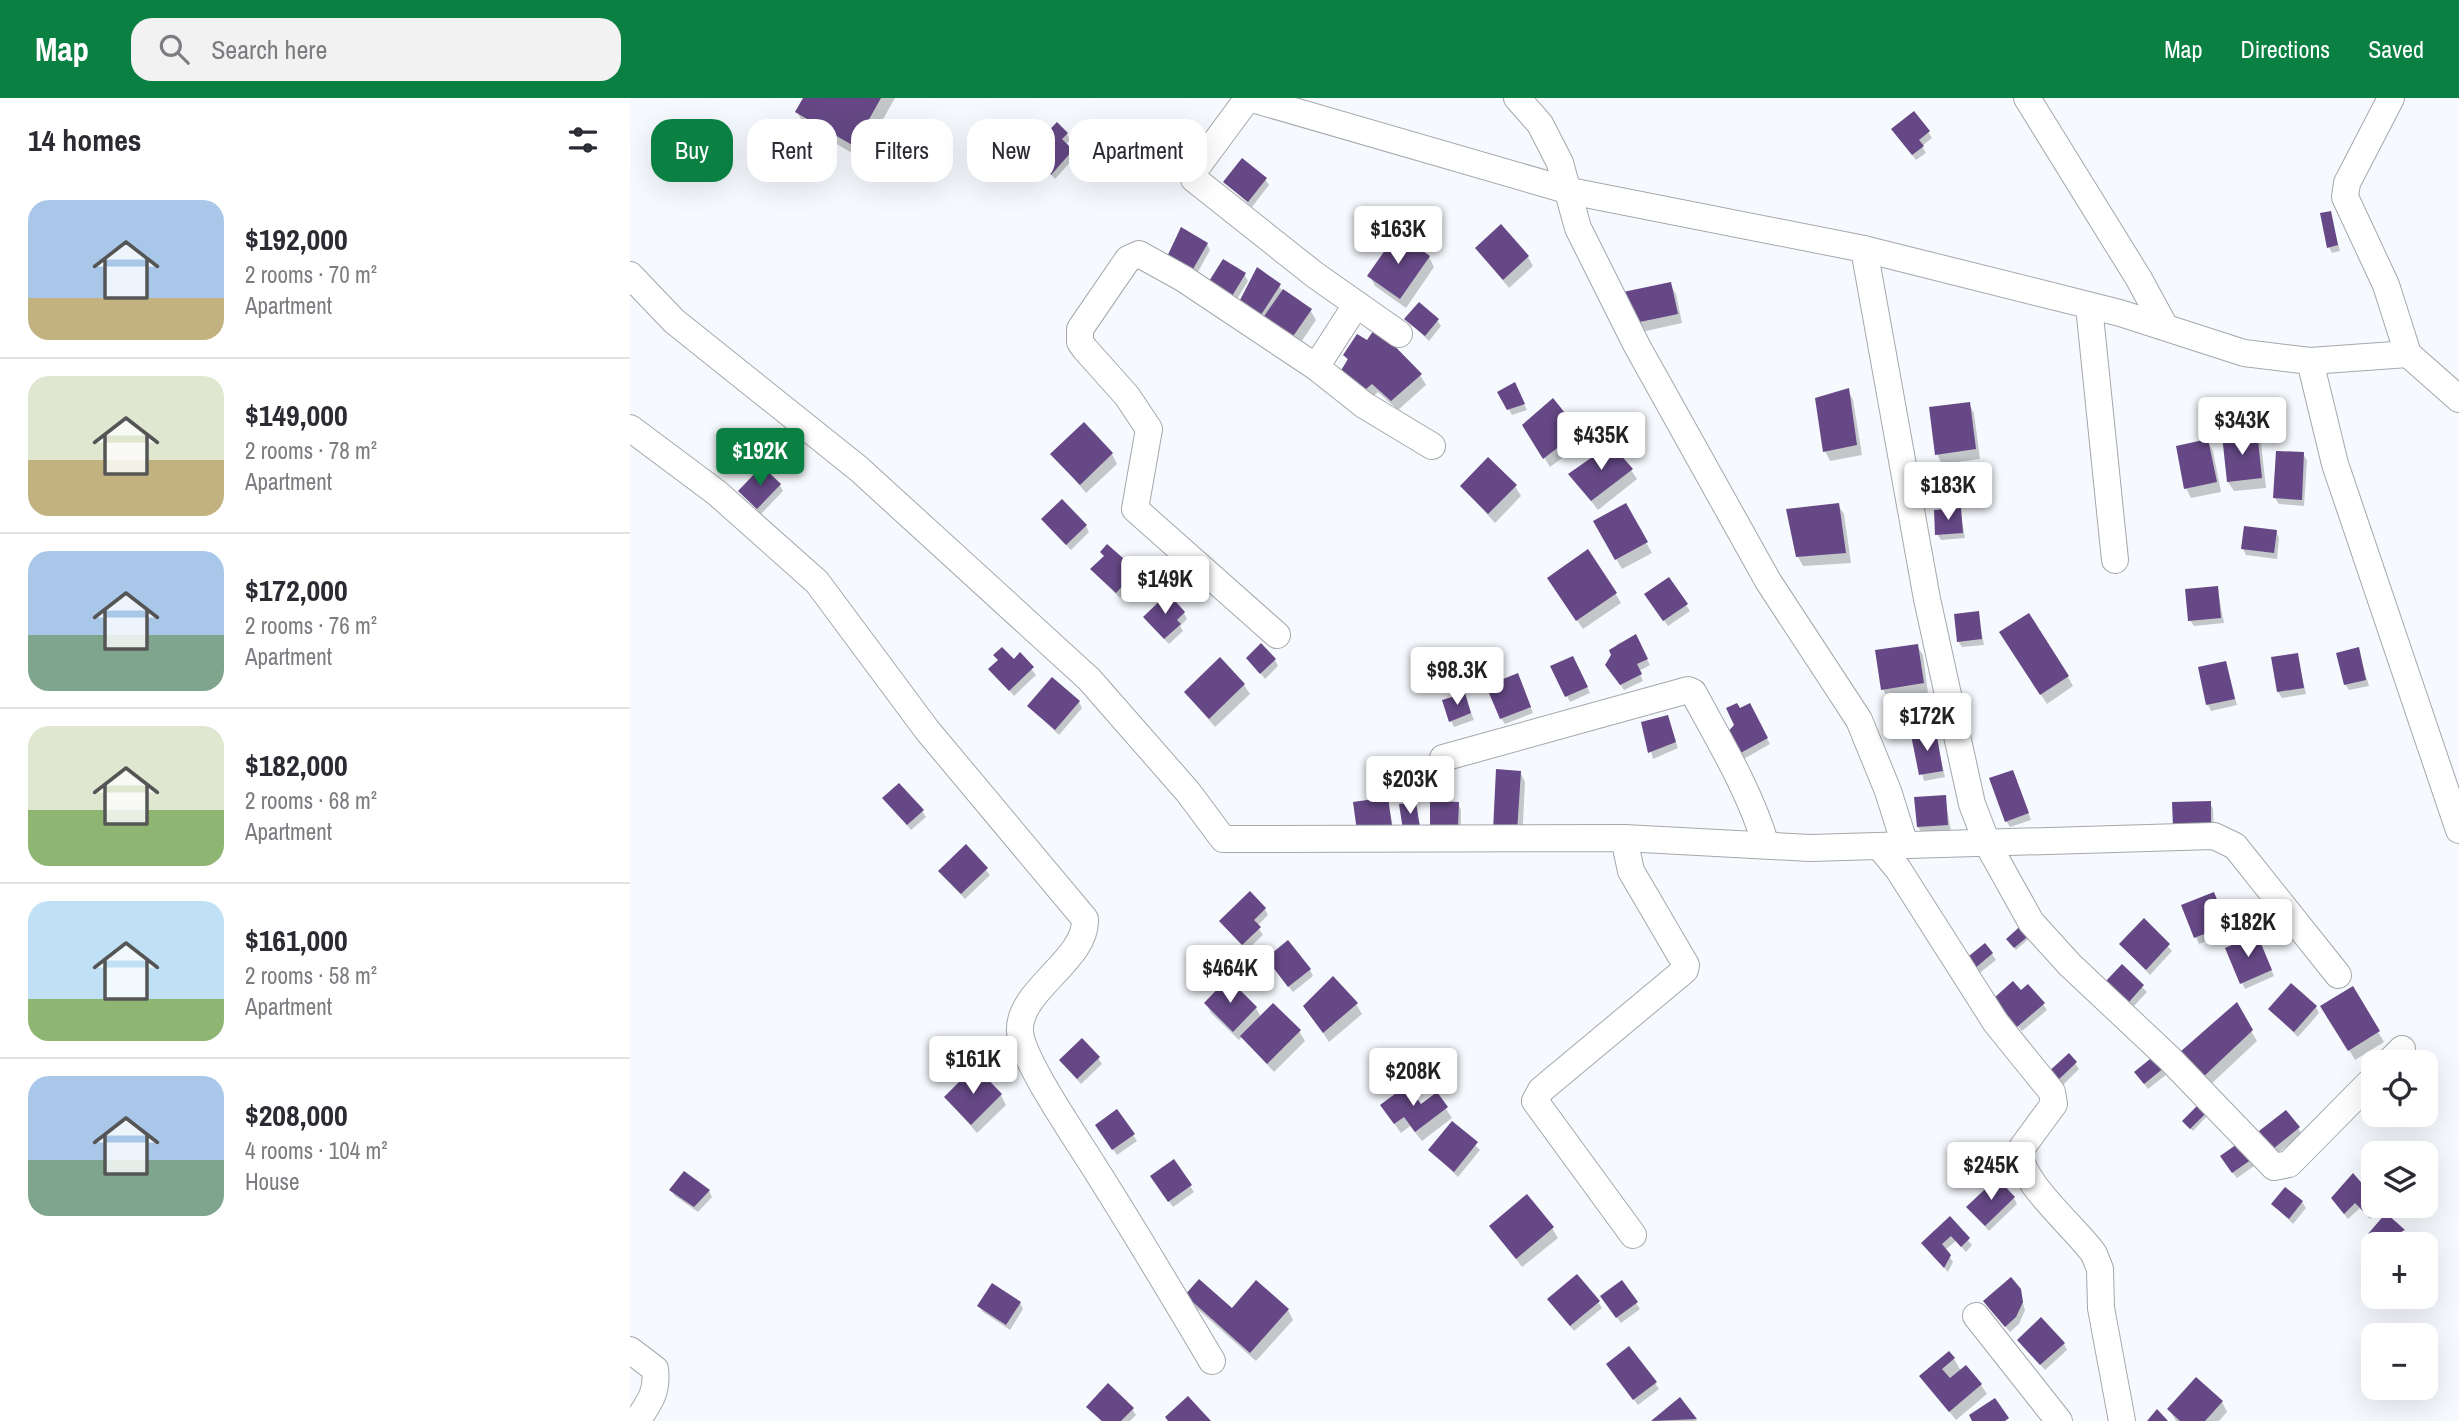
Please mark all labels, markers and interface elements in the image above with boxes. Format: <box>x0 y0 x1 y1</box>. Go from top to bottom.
search box <box>131 18 621 81</box>
text: Map <box>35 27 89 71</box>
icon: search <box>155 30 193 68</box>
text: Search here <box>211 32 327 67</box>
text: Map <box>2164 33 2202 65</box>
text: Directions <box>2240 33 2330 65</box>
text: Saved <box>2368 33 2424 65</box>
chip: Buy <box>651 119 733 182</box>
chip: Rent <box>747 119 837 182</box>
chip: Filters <box>851 119 953 182</box>
chip: New <box>967 119 1055 182</box>
chip: Apartment <box>1069 119 1207 182</box>
text: 14 homes <box>28 120 142 160</box>
icon: filters <box>564 121 602 159</box>
pin: $163K <box>1349 206 1447 266</box>
text: $163K <box>1370 213 1426 244</box>
text: $192,000 <box>245 219 348 259</box>
icon: home <box>84 228 168 312</box>
text: 2 rooms · 70 m² <box>245 259 377 290</box>
text: Apartment <box>245 290 332 321</box>
text: $149,000 <box>245 395 348 435</box>
pin: $343K <box>2193 398 2291 457</box>
icon: home <box>84 404 168 488</box>
text: $343K <box>2214 404 2270 435</box>
pin: $435K <box>1552 412 1650 472</box>
text: $435K <box>1573 419 1629 450</box>
pin: $192K <box>711 428 809 488</box>
text: 2 rooms · 78 m² <box>245 435 377 466</box>
text: $192K <box>732 435 788 466</box>
pin: $183K <box>1899 462 1997 522</box>
text: Apartment <box>245 466 332 497</box>
text: $183K <box>1920 469 1976 500</box>
pin: $149K <box>1116 556 1214 616</box>
text: $149K <box>1137 563 1193 594</box>
text: $172,000 <box>245 570 348 610</box>
icon: home <box>84 579 168 663</box>
text: 2 rooms · 76 m² <box>245 610 377 641</box>
text: Apartment <box>245 641 332 672</box>
pin: $98.3K <box>1400 648 1514 707</box>
text: $98.3K <box>1427 654 1487 685</box>
pin: $172K <box>1878 694 1976 753</box>
text: $172K <box>1899 700 1955 731</box>
text: $182,000 <box>245 745 348 785</box>
icon: home <box>84 754 168 838</box>
pin: $203K <box>1361 756 1459 816</box>
text: $203K <box>1382 763 1438 794</box>
text: 2 rooms · 68 m² <box>245 785 377 816</box>
text: Apartment <box>245 816 332 847</box>
pin: $182K <box>2199 900 2297 959</box>
text: $182K <box>2220 906 2276 937</box>
text: $161,000 <box>245 920 348 960</box>
icon: home <box>84 929 168 1013</box>
pin: $464K <box>1181 946 1279 1005</box>
text: $464K <box>1202 952 1258 983</box>
text: 2 rooms · 58 m² <box>245 960 377 991</box>
text: Apartment <box>245 991 332 1022</box>
pin: $161K <box>924 1037 1022 1096</box>
text: $161K <box>945 1043 1001 1074</box>
pin: $208K <box>1364 1048 1462 1108</box>
map controls <box>2361 1050 2438 1400</box>
button: locate <box>2361 1050 2438 1127</box>
text: $208K <box>1385 1055 1441 1086</box>
text: $208,000 <box>245 1095 348 1135</box>
icon: home <box>84 1104 168 1188</box>
text: 4 rooms · 104 m² <box>245 1135 388 1166</box>
button: layers <box>2361 1141 2438 1218</box>
pin: $245K <box>1942 1142 2040 1202</box>
text: $245K <box>1963 1149 2019 1180</box>
text: House <box>245 1166 300 1197</box>
button: + <box>2361 1232 2438 1309</box>
button: − <box>2361 1323 2438 1400</box>

